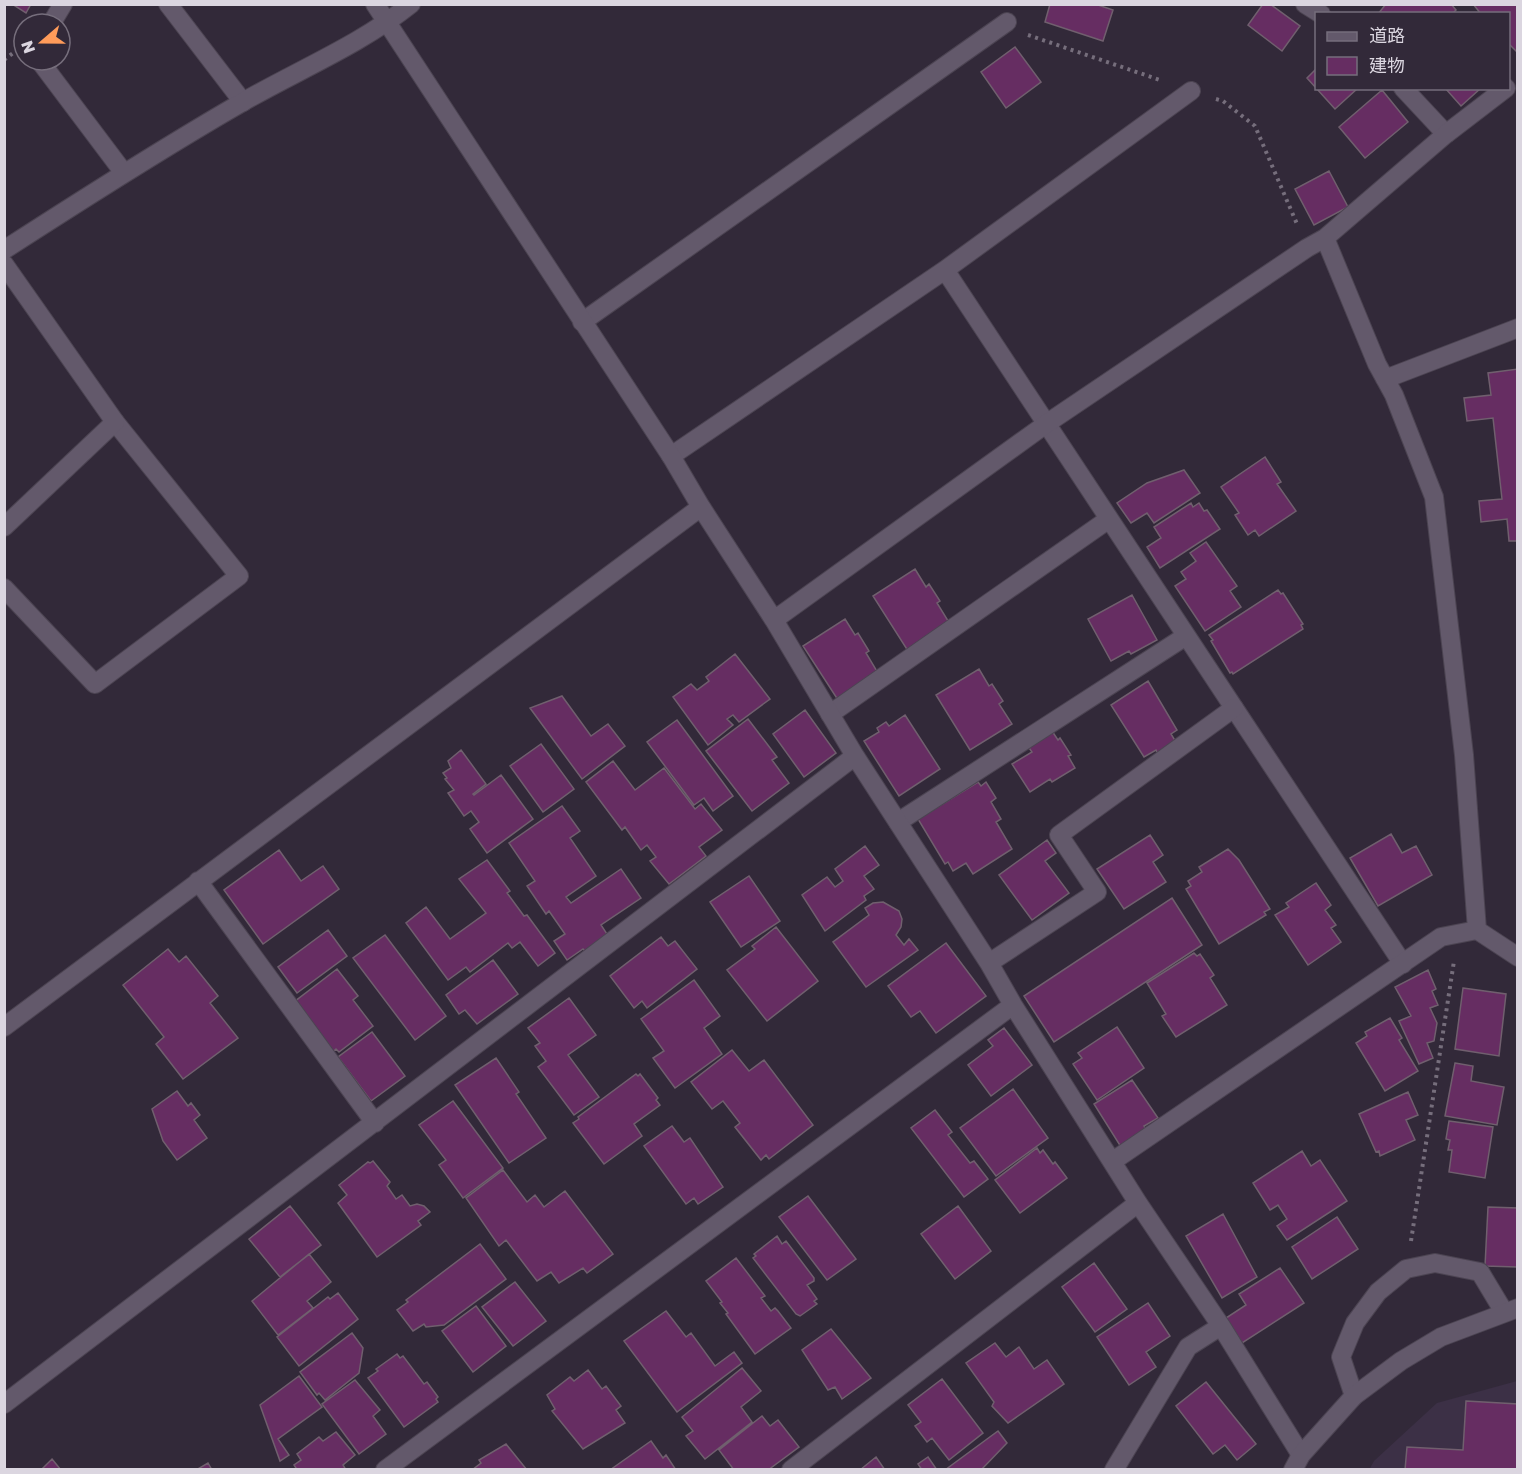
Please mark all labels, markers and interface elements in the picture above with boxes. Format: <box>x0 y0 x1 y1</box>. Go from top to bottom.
north arrow <box>12 12 72 72</box>
legend <box>1315 12 1510 90</box>
text: 道路 <box>1369 24 1405 46</box>
text: N <box>16 38 39 56</box>
text: 建物 <box>1369 54 1405 76</box>

